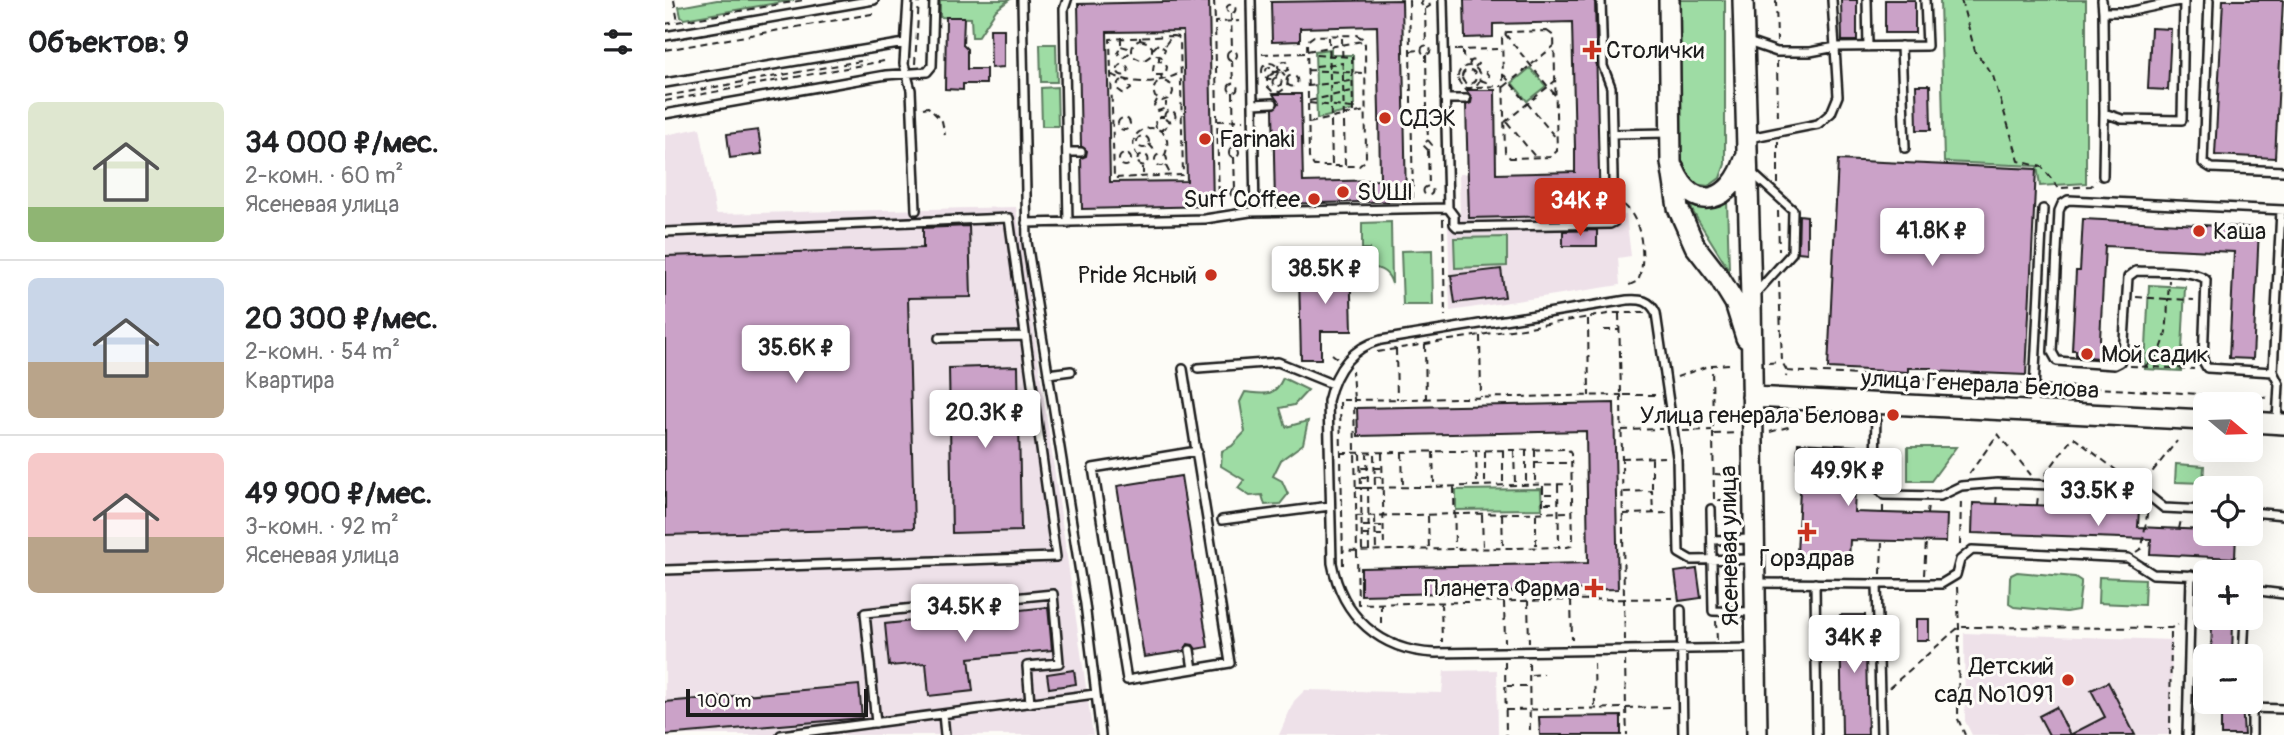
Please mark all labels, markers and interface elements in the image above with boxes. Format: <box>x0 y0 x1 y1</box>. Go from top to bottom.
icon: filters <box>599 23 637 61</box>
text: Объектов: 9 <box>28 24 189 61</box>
place label: Столички <box>1606 36 1705 65</box>
marker: Столички <box>1584 42 1600 58</box>
place label: СДЭК <box>1399 104 1456 133</box>
marker: СДЭК <box>1377 110 1393 126</box>
text: 34 000 ₽/мес. <box>245 124 439 161</box>
place label: Farinaki <box>1219 125 1295 154</box>
icon: home <box>84 130 168 214</box>
marker: Farinaki <box>1197 131 1213 147</box>
text: 2-комн. · 60 m² <box>245 161 403 190</box>
place label: SUШI <box>1357 178 1413 207</box>
pin: 34K ₽ <box>1531 178 1629 238</box>
marker: SUШI <box>1335 184 1351 200</box>
place label: Surf Coffee <box>1183 185 1300 214</box>
text: 34K ₽ <box>1551 186 1609 215</box>
text: Ясеневая улица <box>245 190 399 219</box>
marker: Surf Coffee <box>1306 191 1322 207</box>
pin: 41.8K ₽ <box>1867 208 1997 268</box>
text: 41.8K ₽ <box>1896 216 1968 245</box>
place label: Каша <box>2213 217 2266 246</box>
marker: Каша <box>2191 223 2207 239</box>
pin: 38.5K ₽ <box>1260 246 1390 306</box>
text: 38.5K ₽ <box>1288 254 1362 283</box>
place label: Pride Ясный <box>1077 261 1197 290</box>
marker: Pride Ясный <box>1203 267 1219 283</box>
text: 20 300 ₽/мес. <box>245 300 438 337</box>
icon: home <box>84 306 168 390</box>
pin: 35.6K ₽ <box>731 326 861 385</box>
text: 35.6K ₽ <box>758 333 834 362</box>
text: 2-комн. · 54 m² <box>245 337 400 366</box>
place label: Мой садик <box>2101 340 2209 369</box>
marker: Мой садик <box>2079 346 2095 362</box>
street label: улица Генерала Белова <box>1859 364 2100 405</box>
text: Квартира <box>245 366 334 395</box>
pin: 20.3K ₽ <box>920 391 1050 450</box>
north arrow <box>2193 392 2263 462</box>
map controls <box>2193 392 2263 714</box>
text: 20.3K ₽ <box>945 398 1025 427</box>
place label: Улица генерала Белова <box>1640 401 1879 430</box>
marker: Улица генерала Белова <box>1885 407 1901 423</box>
pin: 49.9K ₽ <box>1783 448 1913 508</box>
text: 49.9K ₽ <box>1811 456 1885 485</box>
street label: Ясеневая улица <box>1714 465 1745 627</box>
pin: 33.5K ₽ <box>2033 468 2163 528</box>
text: 49 900 ₽/мес. <box>245 475 432 512</box>
text: 33.5K ₽ <box>2060 476 2136 505</box>
button: locate <box>2193 476 2263 546</box>
icon: home <box>84 481 168 565</box>
text: 3-комн. · 92 m² <box>245 512 399 541</box>
marker: Горздрав <box>1799 524 1815 540</box>
text: Ясеневая улица <box>245 541 399 570</box>
place label: Горздрав <box>1759 544 1855 573</box>
button: + <box>2193 560 2263 630</box>
place label: Планета Фарма <box>1424 574 1580 603</box>
marker: Планета Фарма <box>1586 580 1602 596</box>
pin: 34.5K ₽ <box>900 584 1030 644</box>
text: 34.5K ₽ <box>927 592 1003 621</box>
pin: 34K ₽ <box>1805 616 1903 675</box>
text: 34K ₽ <box>1825 623 1883 652</box>
button: − <box>2193 644 2263 714</box>
place label: Детский сад №1091 <box>1934 652 2054 709</box>
marker: Детский сад №1091 <box>2060 672 2076 688</box>
scale bar <box>686 686 868 718</box>
text: 100 m <box>697 689 751 713</box>

